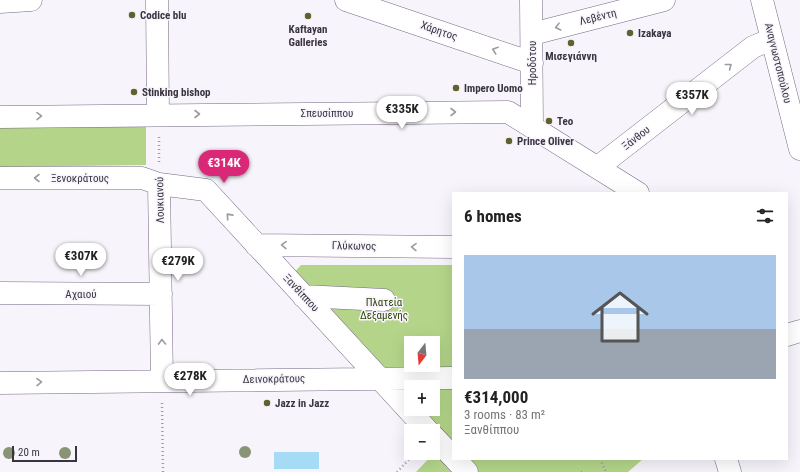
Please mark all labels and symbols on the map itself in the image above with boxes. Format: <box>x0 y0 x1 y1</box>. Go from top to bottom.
street label: Λεβέντη <box>578 6 618 28</box>
place label: Codice blu <box>140 9 186 22</box>
marker: Codice blu <box>127 10 137 20</box>
marker: Kaftayan Galleries <box>303 11 313 21</box>
street label: Χάρητος <box>419 19 459 43</box>
one-way arrow <box>555 22 562 31</box>
street label: Αναγνωστοπούλου <box>762 22 794 104</box>
place label: Kaftayan Galleries <box>288 23 328 49</box>
place label: Izakaya <box>638 27 672 40</box>
marker: Izakaya <box>625 28 635 38</box>
marker: Μισεγιάννη <box>566 38 576 48</box>
street label: Ηροδότου <box>526 41 539 85</box>
one-way arrow <box>492 47 499 55</box>
place label: Μισεγιάννη <box>545 50 597 63</box>
one-way arrow <box>724 64 731 71</box>
place label: Impero Uomo <box>464 82 523 95</box>
pin: €357K <box>664 82 720 116</box>
marker: Impero Uomo <box>451 83 461 93</box>
place label: Stinking bishop <box>142 86 211 99</box>
marker: Stinking bishop <box>129 87 139 97</box>
pin: €335K <box>374 96 430 130</box>
street label: Σπευσίππου <box>301 107 353 120</box>
one-way arrow <box>450 108 456 116</box>
one-way arrow <box>194 110 200 118</box>
one-way arrow <box>36 112 42 120</box>
place label: Teo <box>557 115 574 128</box>
marker: Teo <box>544 116 554 126</box>
street label: Ξάνθου <box>619 123 653 153</box>
place label: Prince Oliver <box>517 135 574 148</box>
marker: Prince Oliver <box>504 136 514 146</box>
pin: €314K <box>196 150 252 184</box>
street label: Ξενοκράτους <box>51 172 109 185</box>
one-way arrow <box>34 174 40 182</box>
street label: Λουκιανού <box>153 177 167 223</box>
one-way arrow <box>227 213 234 221</box>
street label: Γλύκωνος <box>332 239 376 253</box>
one-way arrow <box>281 241 287 249</box>
pin: €307K <box>53 243 109 277</box>
one-way arrow <box>411 243 417 251</box>
pin: €279K <box>150 248 206 282</box>
street label: Ξανθίππου <box>280 271 322 315</box>
street label: Αχαιού <box>65 288 97 301</box>
park label: Πλατεία Δεξαμενής <box>360 296 408 322</box>
north arrow <box>404 336 440 372</box>
one-way arrow <box>158 339 166 345</box>
pin: €278K <box>162 363 218 397</box>
street label: Δεινοκράτους <box>243 372 305 386</box>
one-way arrow <box>36 378 42 386</box>
place label: Jazz in Jazz <box>275 397 329 410</box>
marker: Jazz in Jazz <box>262 398 272 408</box>
scale bar <box>12 444 77 463</box>

